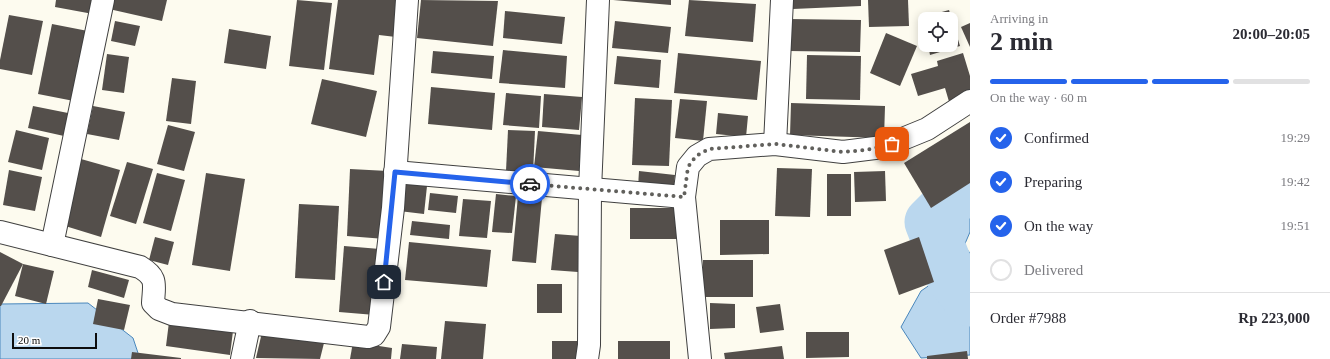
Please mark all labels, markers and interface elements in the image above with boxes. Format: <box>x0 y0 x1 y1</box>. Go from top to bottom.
text: Arriving in <box>990 11 1048 26</box>
map controls <box>918 12 958 52</box>
button: locate <box>918 12 958 52</box>
text: 20:00–20:05 <box>1233 26 1310 42</box>
text: 2 min <box>990 27 1053 56</box>
text: On the way · 60 m <box>990 90 1087 105</box>
pin <box>875 127 909 161</box>
icon: check <box>990 127 1012 149</box>
text: Confirmed <box>1024 130 1089 146</box>
text: 19:29 <box>1280 130 1310 145</box>
icon: bag <box>881 133 903 155</box>
courier <box>510 164 550 204</box>
icon: check <box>990 171 1012 193</box>
icon: car <box>519 173 541 195</box>
text: Preparing <box>1024 174 1082 190</box>
text: 19:42 <box>1280 174 1310 189</box>
icon: check <box>990 215 1012 237</box>
text: On the way <box>1024 218 1093 234</box>
text: 19:51 <box>1280 218 1310 233</box>
text: Delivered <box>1024 262 1083 278</box>
pin <box>367 265 401 299</box>
icon: home <box>373 271 395 293</box>
text: Order #7988 <box>990 310 1066 326</box>
text: Rp 223,000 <box>1238 310 1310 326</box>
scale bar <box>12 331 97 350</box>
text: 20 m <box>18 334 40 346</box>

